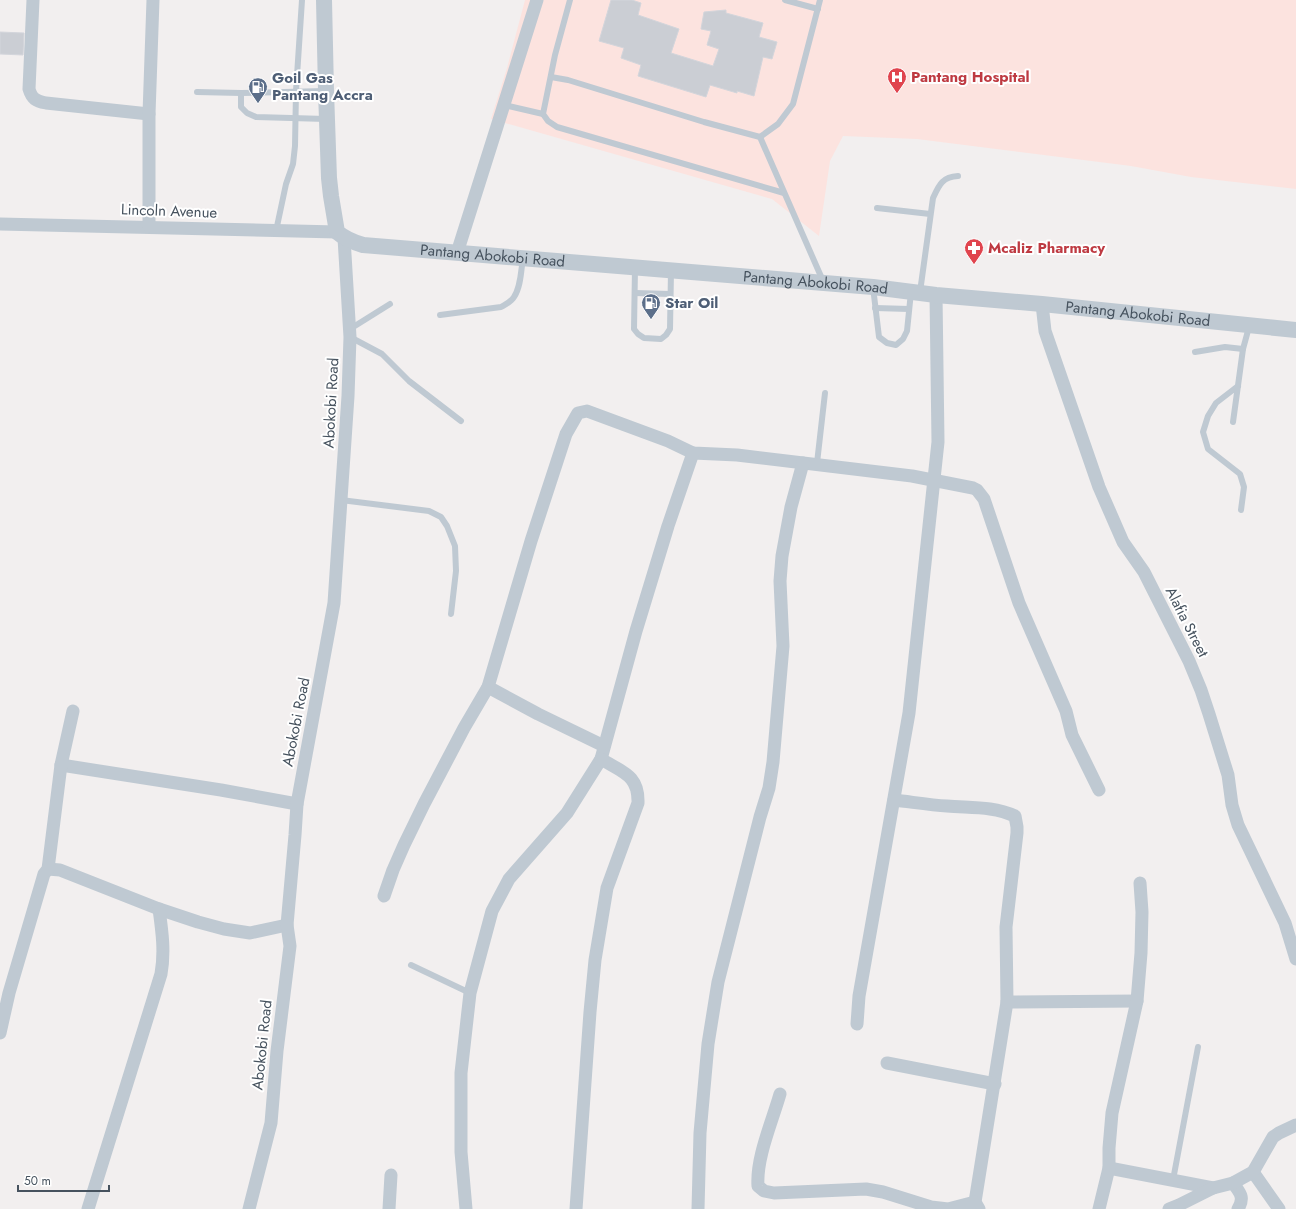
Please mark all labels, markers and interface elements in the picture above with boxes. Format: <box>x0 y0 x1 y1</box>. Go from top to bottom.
hospital icon: Pantang Hospital <box>886 66 908 94</box>
place label: Pantang Hospital <box>911 66 1030 88</box>
place label: Goil Gas Pantang Accra <box>272 67 373 106</box>
fuel station icon: Goil Gas Pantang Accra <box>247 76 269 104</box>
street label: Lincoln Avenue <box>120 198 218 224</box>
pharmacy icon: Mcaliz Pharmacy <box>963 237 985 265</box>
place label: Mcaliz Pharmacy <box>988 237 1105 259</box>
street label: Pantang Abokobi Road <box>419 239 566 273</box>
street label: Pantang Abokobi Road <box>742 265 889 300</box>
fuel station icon: Star Oil <box>640 292 662 320</box>
place label: Star Oil <box>665 292 718 314</box>
street label: Pantang Abokobi Road <box>1064 295 1211 332</box>
street label: Abokobi Road <box>318 357 344 449</box>
street label: Alafia Street <box>1160 583 1214 661</box>
street label: Abokobi Road <box>277 675 315 769</box>
street label: Abokobi Road <box>246 999 278 1091</box>
scale bar <box>18 1167 109 1193</box>
text: 50 m <box>24 1172 51 1190</box>

